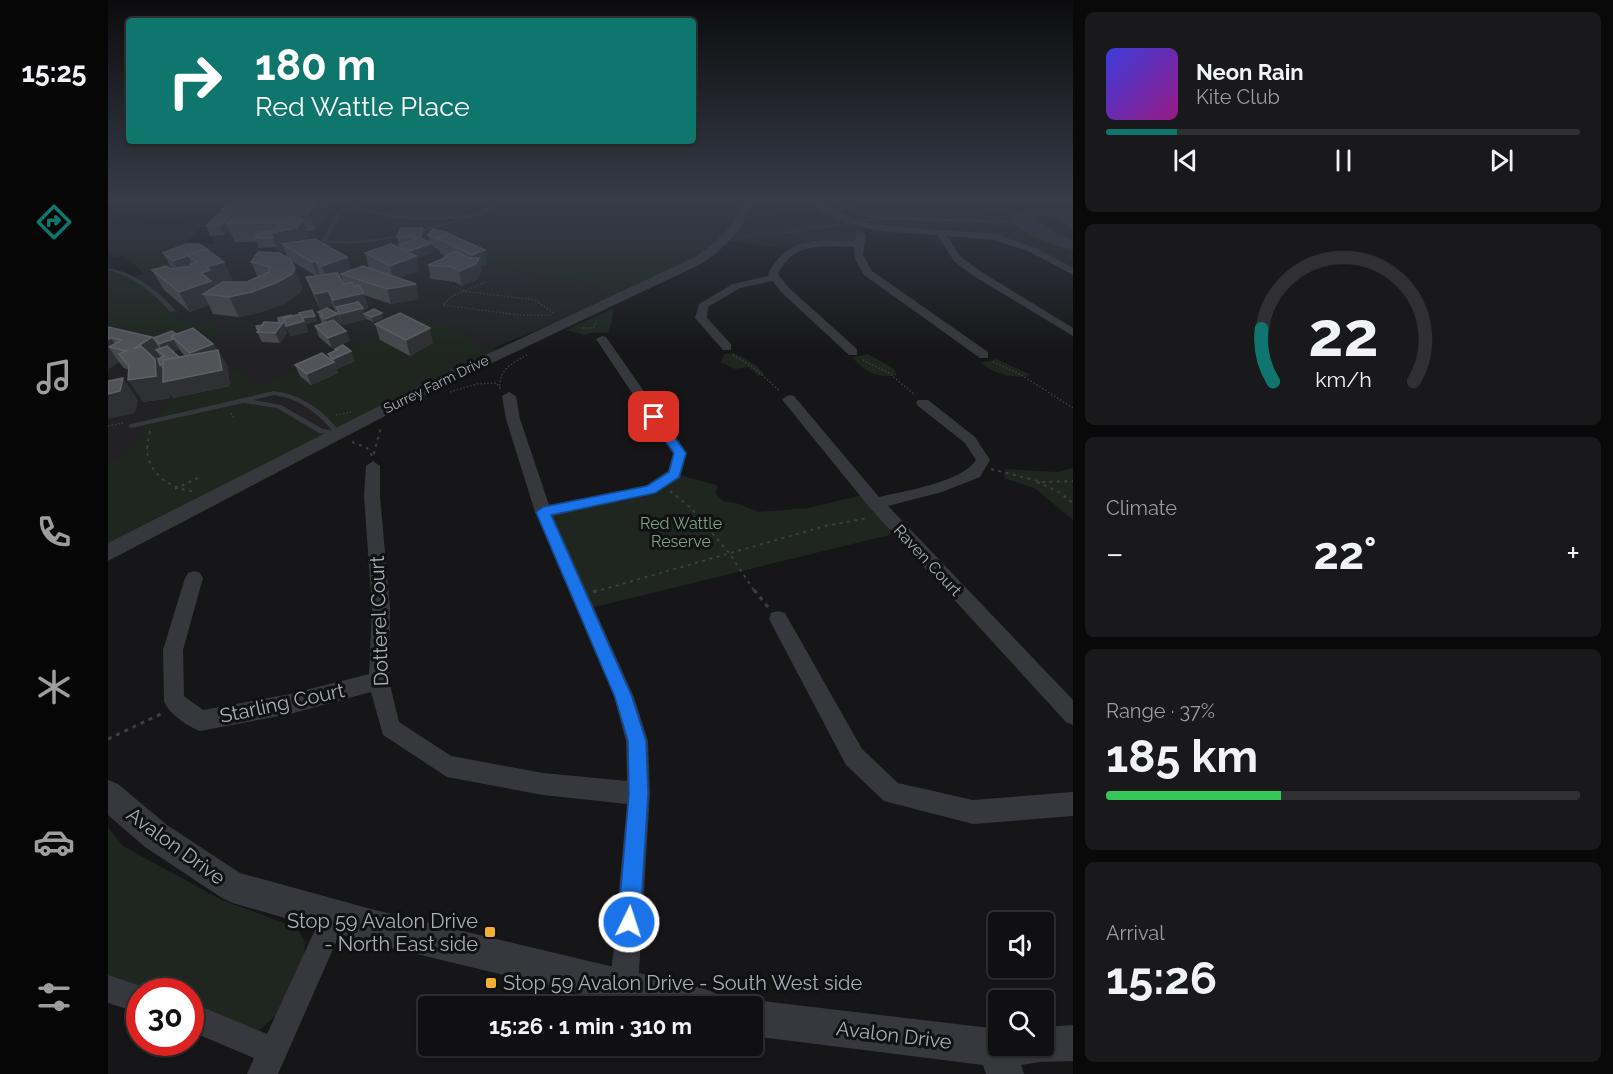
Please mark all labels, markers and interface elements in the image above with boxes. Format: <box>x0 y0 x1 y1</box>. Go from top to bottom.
text: 180 m <box>255 41 376 90</box>
icon: right <box>156 42 234 120</box>
text: 15:25 <box>21 57 87 88</box>
text: Neon Rain <box>1196 59 1304 85</box>
text: Kite Club <box>1196 85 1280 109</box>
text: Red Wattle Place <box>255 91 470 122</box>
icon: previous <box>1169 144 1202 177</box>
icon: pause <box>1327 144 1360 177</box>
icon: next <box>1485 144 1518 177</box>
icon: directions <box>33 201 75 243</box>
text: 22 <box>1308 297 1378 371</box>
street label: Surrey Farm Drive <box>381 352 491 416</box>
icon: music <box>33 356 75 398</box>
text: km/h <box>1315 367 1371 392</box>
pin <box>628 391 679 442</box>
icon: arrive <box>637 400 670 433</box>
text: Climate <box>1106 496 1177 520</box>
icon: phone <box>33 511 75 553</box>
park label: Red Wattle Reserve <box>640 514 722 551</box>
street label: Raven Court <box>890 521 966 600</box>
text: 22° <box>1313 527 1377 580</box>
text: − <box>1106 534 1124 573</box>
text: + <box>1566 534 1580 573</box>
street label: Dotterel Court <box>365 555 393 687</box>
icon: climate <box>33 666 75 708</box>
street label: Starling Court <box>218 678 347 728</box>
text: Range · 37% <box>1106 699 1215 723</box>
text: 185 km <box>1106 730 1258 783</box>
street label: Avalon Drive <box>122 802 230 890</box>
icon: car <box>33 821 75 863</box>
position arrow <box>597 890 661 954</box>
place label: Stop 59 Avalon Drive - North East side <box>287 909 478 956</box>
map controls <box>988 912 1054 1056</box>
button: sound <box>988 912 1054 978</box>
text: Arrival <box>1106 921 1165 945</box>
marker: Stop 59 Avalon Drive - North East side <box>483 925 497 939</box>
text: 15:26 <box>1106 952 1217 1005</box>
place label: Stop 59 Avalon Drive - South West side <box>503 971 862 995</box>
icon: filters <box>33 976 75 1018</box>
marker: Stop 59 Avalon Drive - South West side <box>484 976 498 990</box>
speed limit sign: 30 <box>126 978 204 1056</box>
button: search <box>988 990 1054 1056</box>
text: 15:26 · 1 min · 310 m <box>489 1013 692 1039</box>
street label: Avalon Drive <box>835 1016 953 1054</box>

